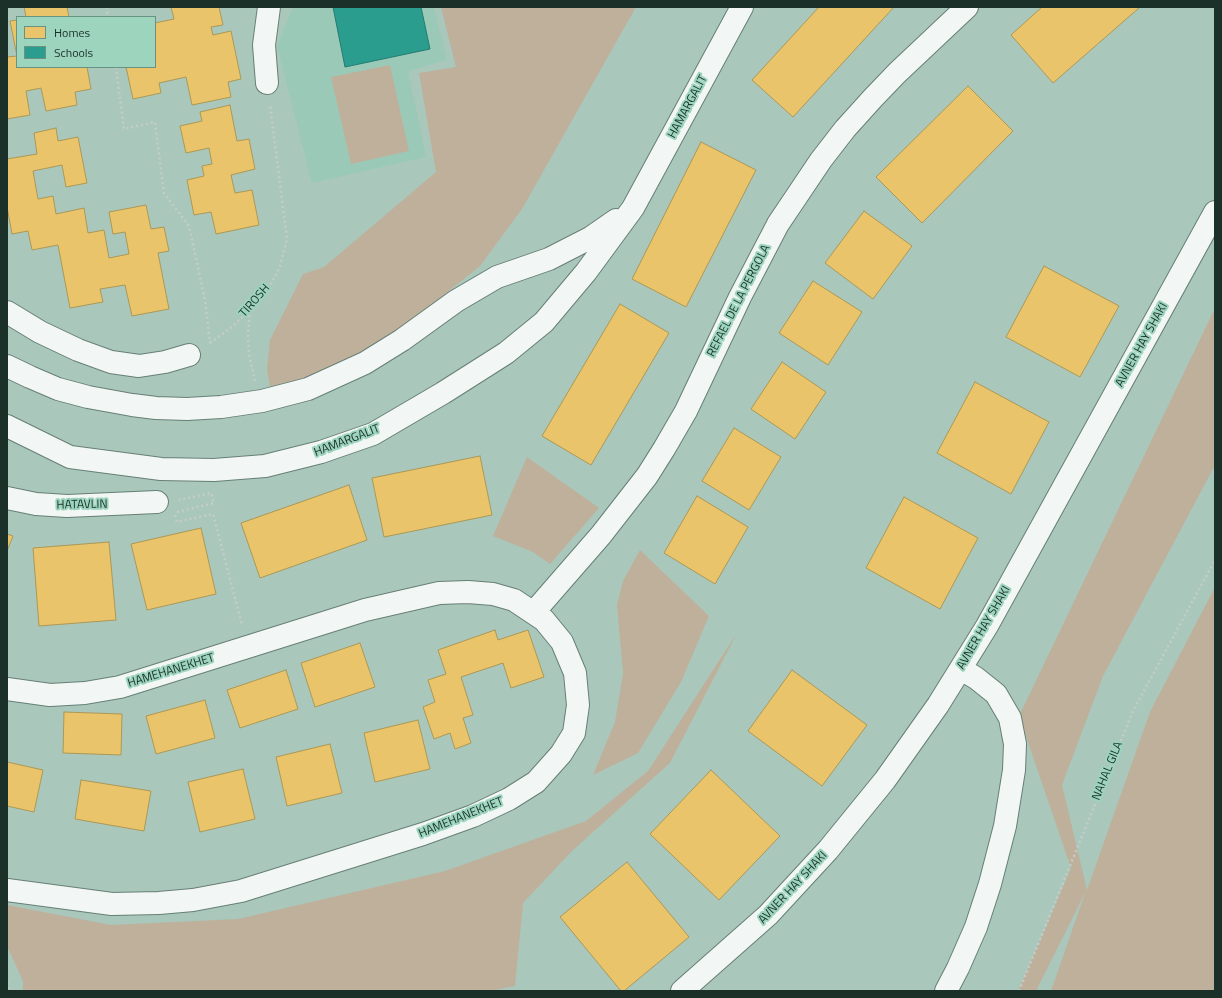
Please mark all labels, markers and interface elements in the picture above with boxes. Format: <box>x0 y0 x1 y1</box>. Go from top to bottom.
legend <box>16 16 156 68</box>
text: Homes <box>54 23 90 42</box>
text: Schools <box>54 43 93 62</box>
street label: HAMARGALIT <box>665 73 711 141</box>
street label: REFAEL DE LA PERGOLA <box>704 242 774 360</box>
street label: TIROSH <box>237 281 273 321</box>
street label: AVNER HAY SHAKI <box>1113 300 1171 390</box>
street label: HAMARGALIT <box>312 422 382 460</box>
street label: HATAVLIN <box>56 497 108 513</box>
street label: AVNER HAY SHAKI <box>954 584 1014 672</box>
street label: HAMEHANEKHET <box>126 651 216 691</box>
street label: NAHAL GILA <box>1090 739 1126 803</box>
street label: HAMEHANEKHET <box>417 794 505 842</box>
street label: AVNER HAY SHAKI <box>756 849 830 927</box>

